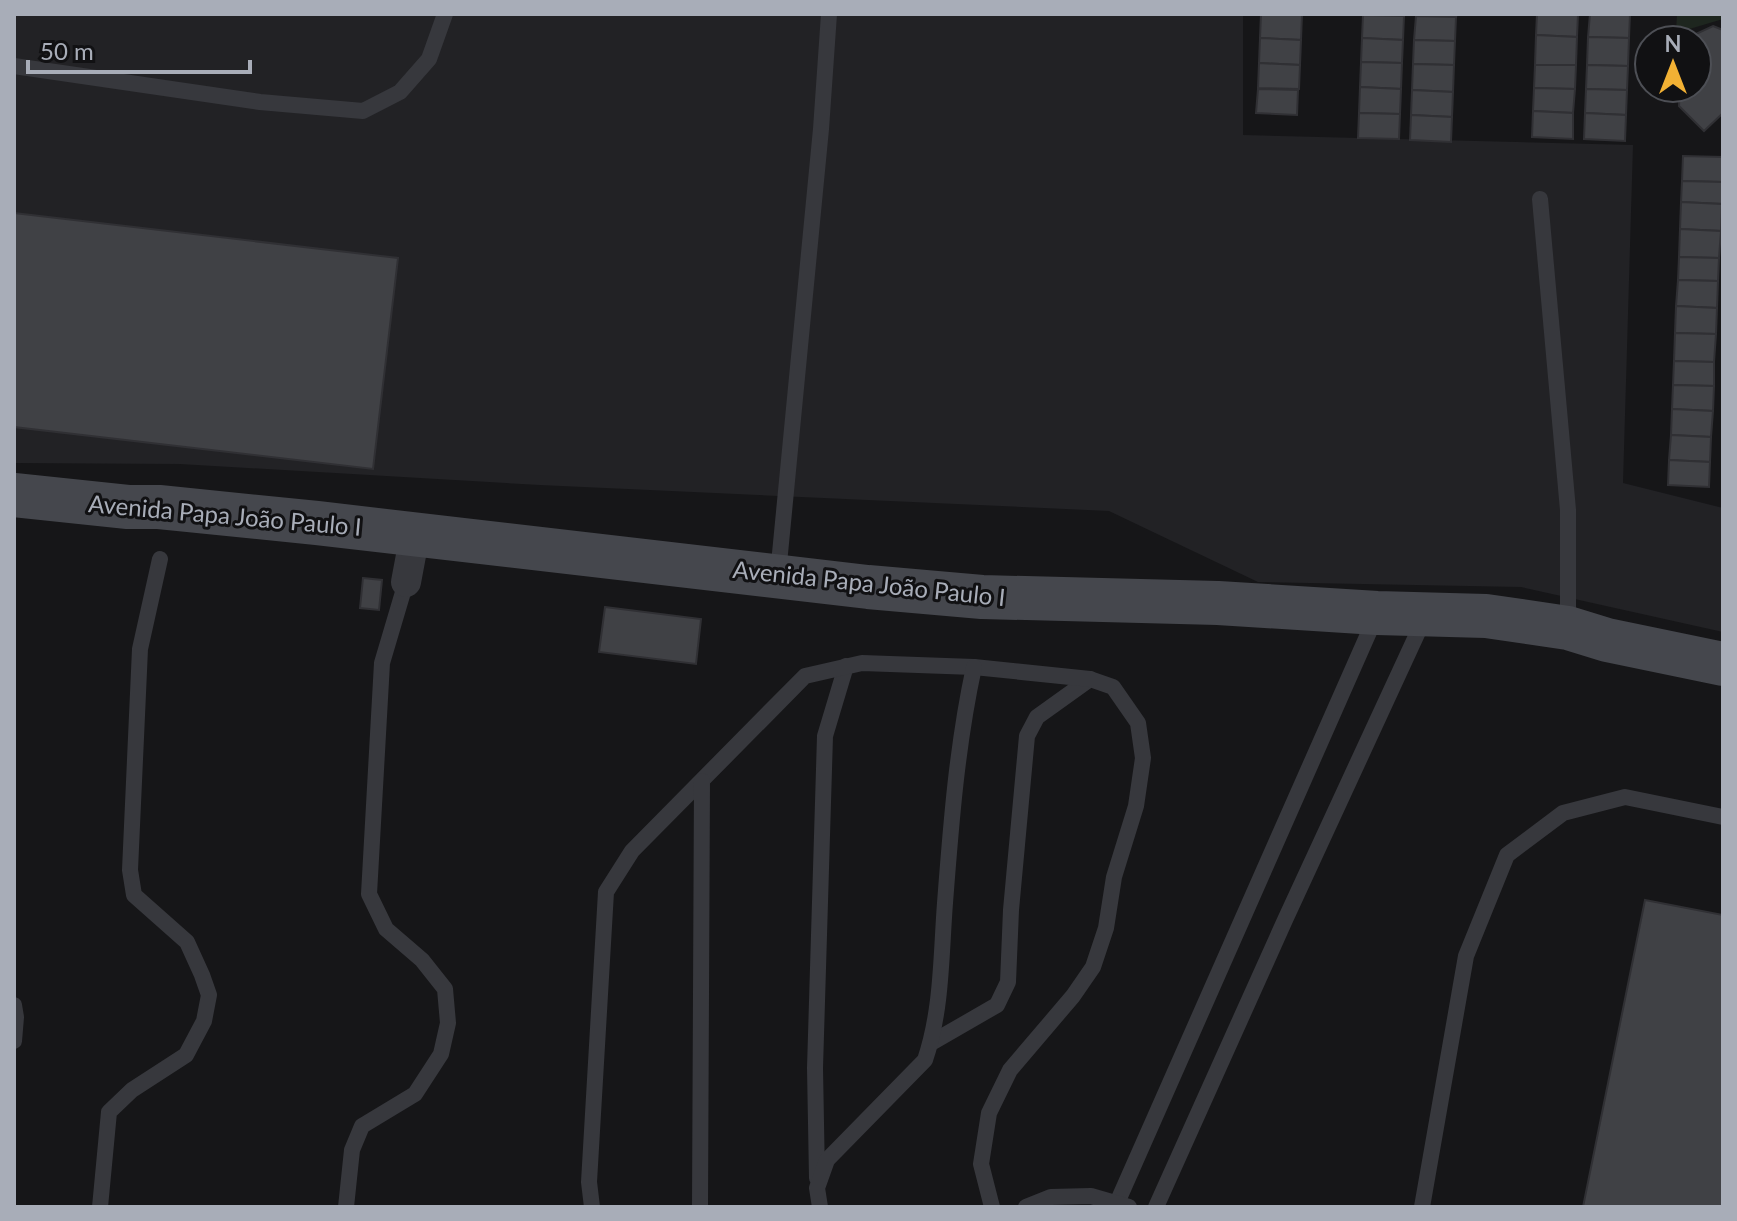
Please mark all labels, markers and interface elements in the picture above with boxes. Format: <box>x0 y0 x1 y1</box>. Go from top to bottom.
scale bar <box>28 24 250 74</box>
north arrow <box>1633 24 1713 104</box>
text: N <box>1665 30 1681 57</box>
text: 50 m <box>40 36 94 65</box>
street label: Avenida Papa João Paulo I <box>87 488 363 541</box>
street label: Avenida Papa João Paulo I <box>731 554 1007 611</box>

